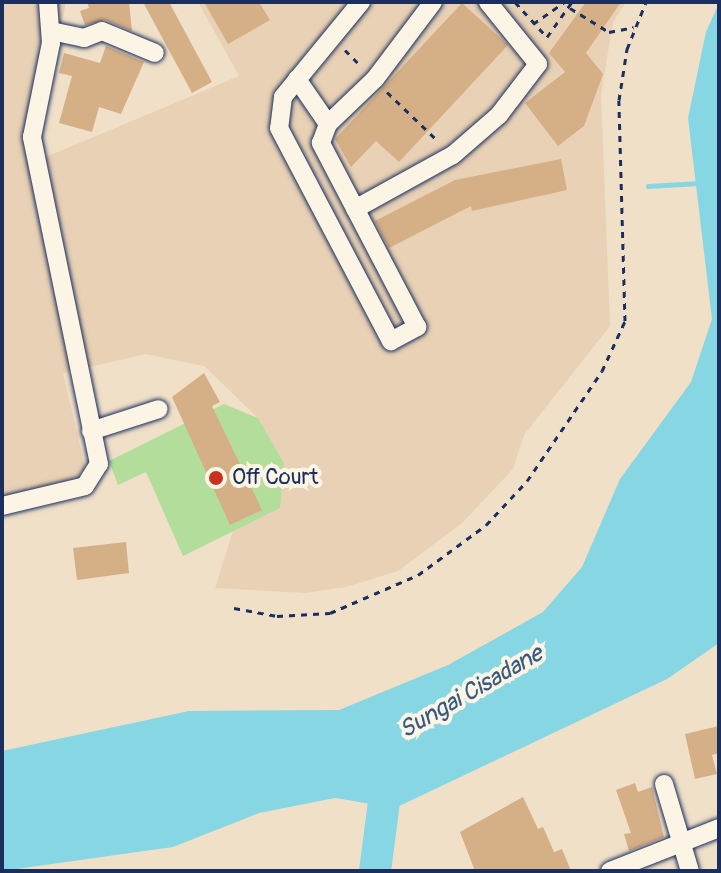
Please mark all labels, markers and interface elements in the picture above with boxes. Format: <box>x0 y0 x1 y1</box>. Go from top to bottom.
place label: Off Court <box>232 465 318 491</box>
marker: Off Court <box>207 469 225 487</box>
water label: Sungai Cisadane <box>394 639 548 745</box>

